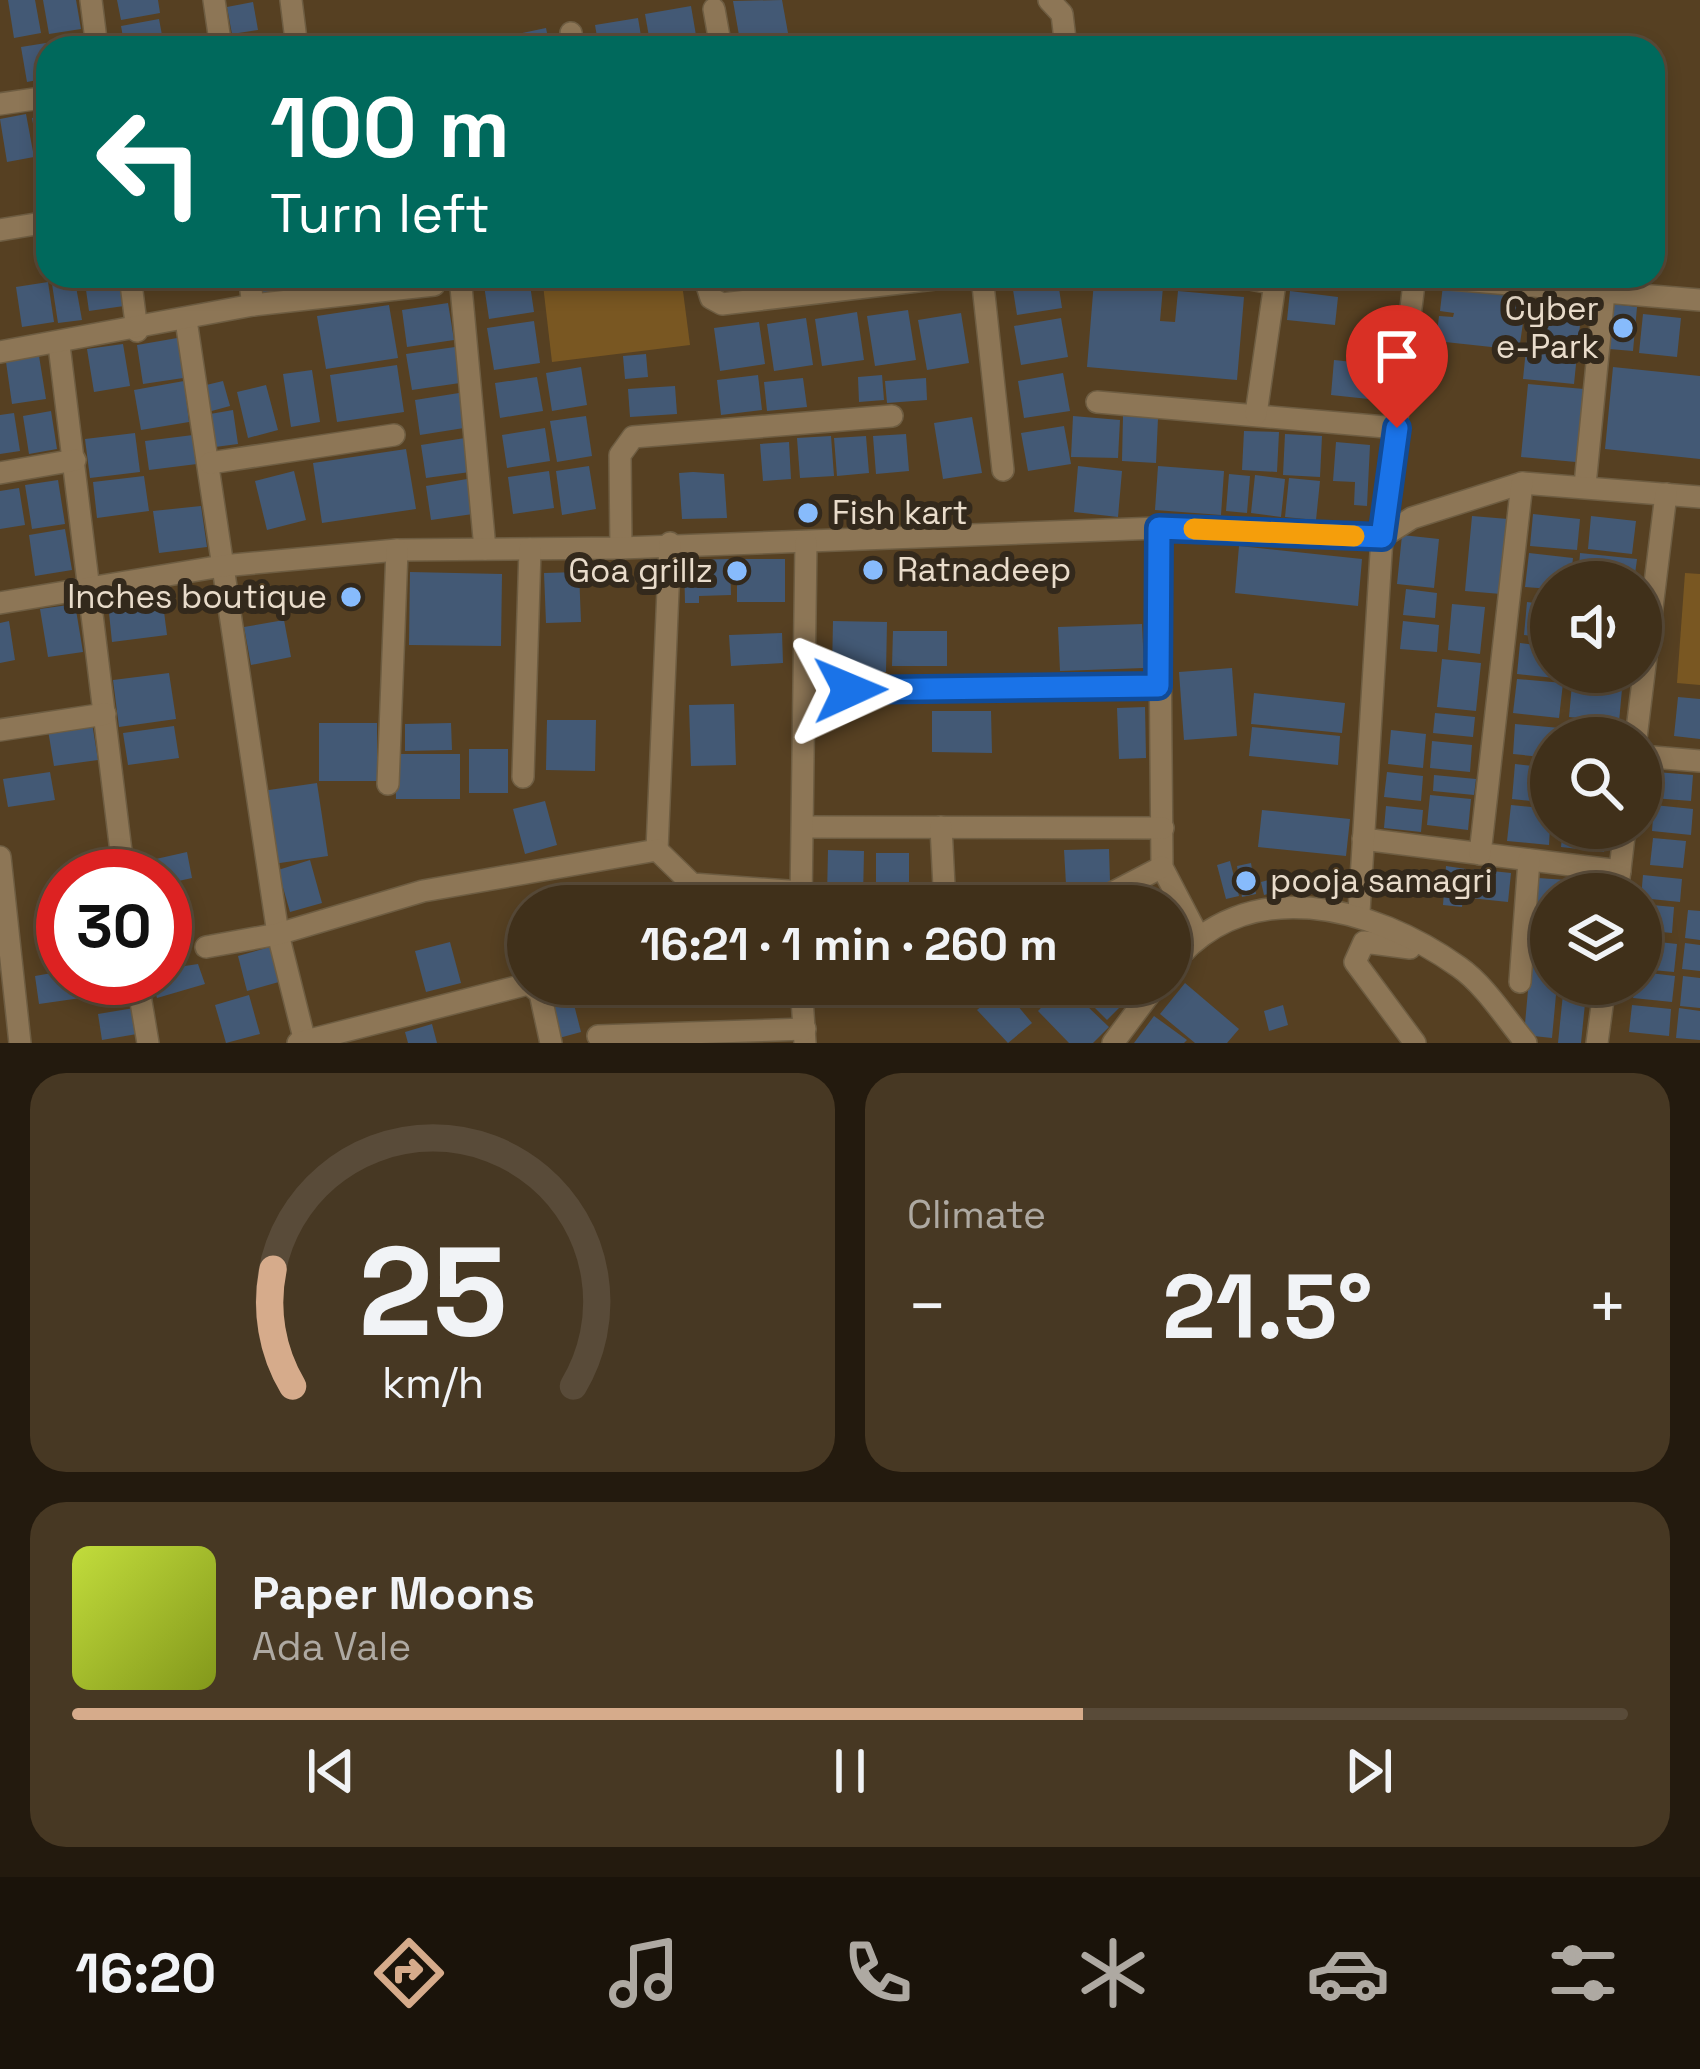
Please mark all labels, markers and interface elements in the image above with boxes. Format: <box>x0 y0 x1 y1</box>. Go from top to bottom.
text: 100 m <box>270 74 510 182</box>
icon: left <box>72 84 228 240</box>
text: Turn left <box>270 179 490 248</box>
place label: Cyber e-Park <box>1496 288 1599 368</box>
pin <box>1346 305 1448 428</box>
marker: Cyber e-Park <box>1610 315 1636 341</box>
icon: arrive <box>1364 323 1430 389</box>
place label: Fish kart <box>832 492 968 534</box>
marker: Fish kart <box>795 500 821 526</box>
place label: Ratnadeep <box>897 549 1071 591</box>
place label: Goa grillz <box>568 550 713 592</box>
marker: Ratnadeep <box>860 557 886 583</box>
marker: Goa grillz <box>724 558 750 584</box>
map controls <box>1530 561 1662 1005</box>
button: sound <box>1530 561 1662 693</box>
place label: Inches boutique <box>67 576 327 618</box>
marker: Inches boutique <box>338 584 364 610</box>
position arrow <box>787 627 913 753</box>
button: search <box>1530 717 1662 849</box>
speed limit sign: 30 <box>36 849 192 1005</box>
place label: pooja samagri <box>1270 860 1493 902</box>
marker: pooja samagri <box>1233 868 1259 894</box>
button: layers <box>1530 873 1662 1005</box>
text: 16:21 · 1 min · 260 m <box>640 916 1058 973</box>
text: Climate <box>907 1190 1046 1239</box>
text: 25 <box>358 1212 507 1371</box>
text: 21.5° <box>1162 1249 1373 1364</box>
text: − <box>907 1264 948 1348</box>
text: + <box>1587 1264 1628 1348</box>
text: km/h <box>381 1355 484 1410</box>
text: Paper Moons <box>252 1565 535 1622</box>
text: Ada Vale <box>252 1622 411 1671</box>
icon: previous <box>298 1738 364 1804</box>
icon: pause <box>817 1738 883 1804</box>
icon: next <box>1336 1738 1402 1804</box>
icon: directions <box>367 1931 451 2015</box>
icon: music <box>602 1931 686 2015</box>
icon: phone <box>836 1931 920 2015</box>
icon: climate <box>1071 1931 1155 2015</box>
icon: car <box>1306 1931 1390 2015</box>
icon: filters <box>1541 1931 1625 2015</box>
text: 16:20 <box>75 1939 216 2008</box>

